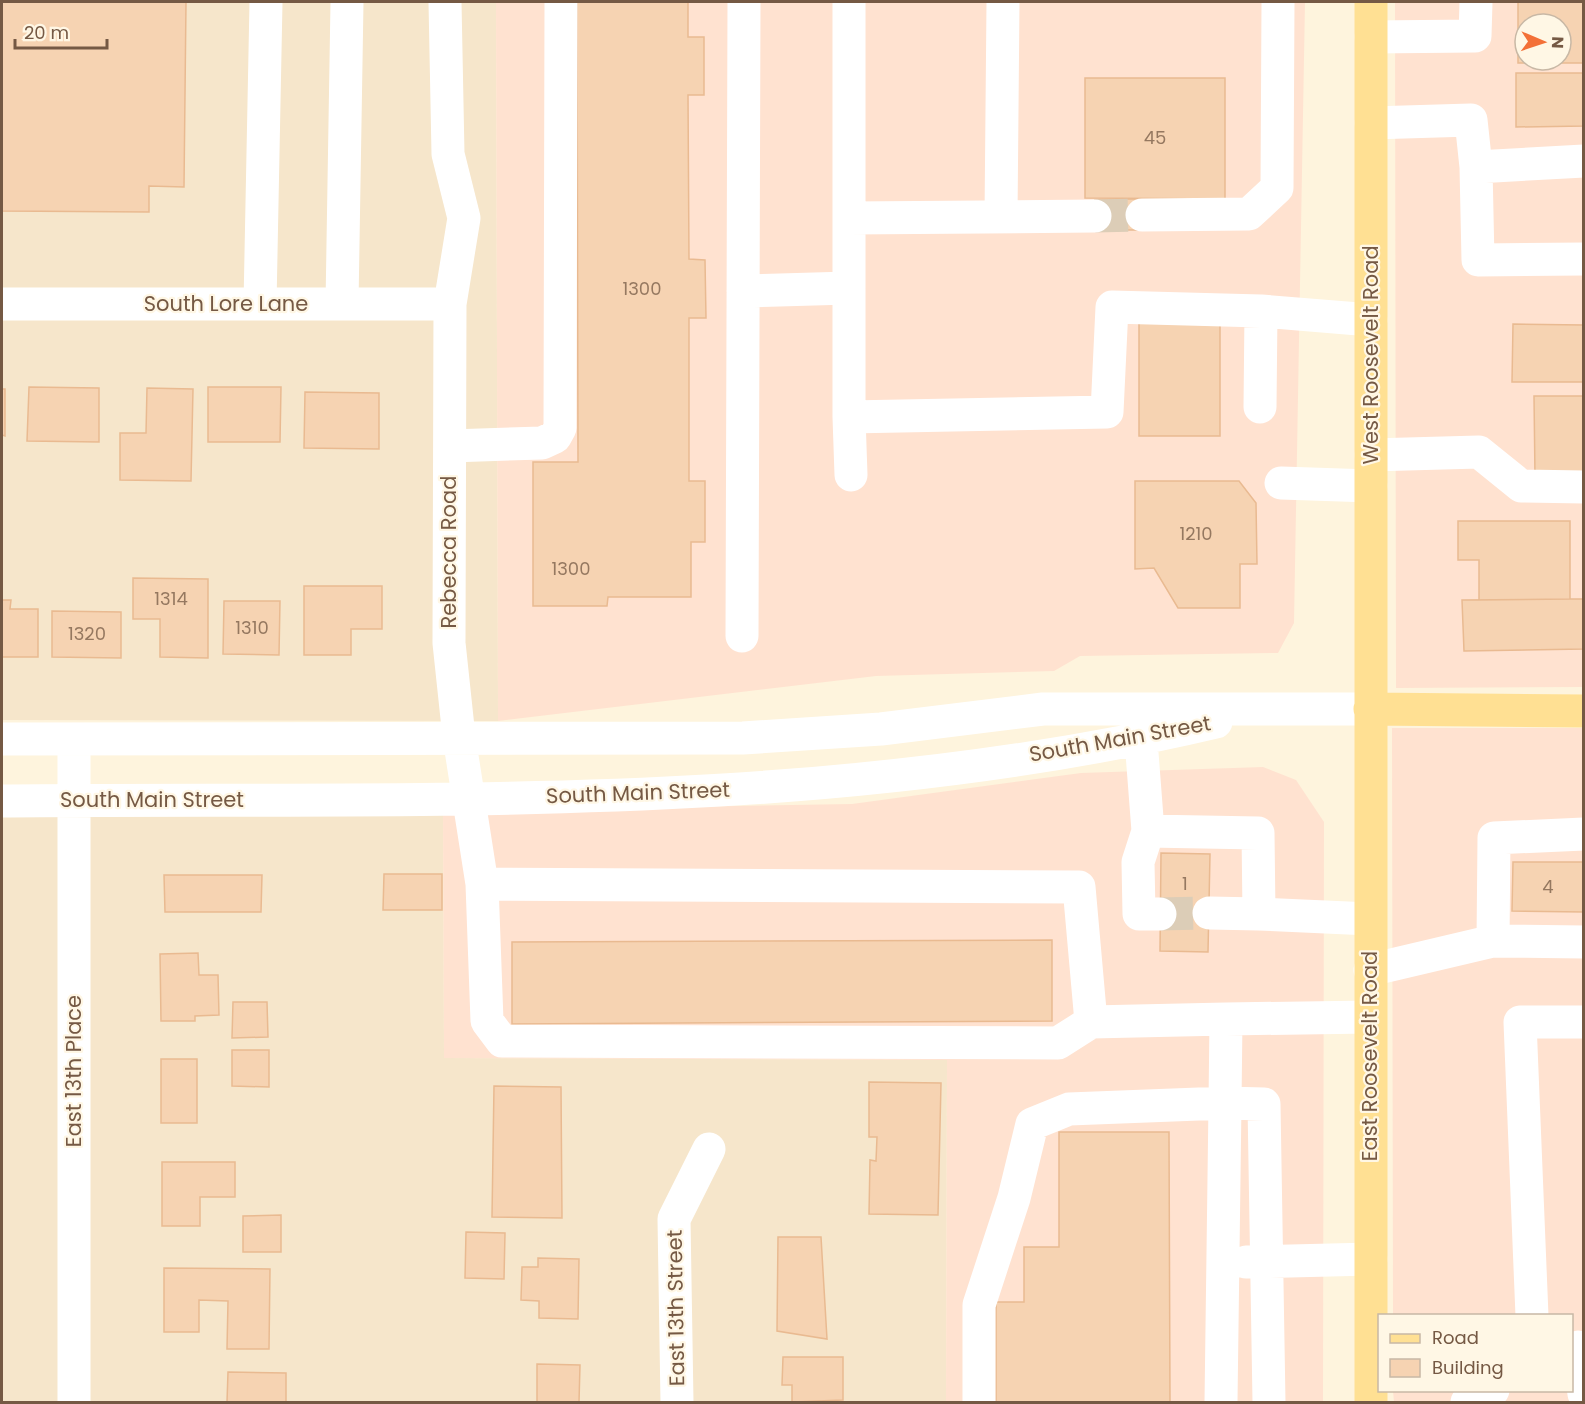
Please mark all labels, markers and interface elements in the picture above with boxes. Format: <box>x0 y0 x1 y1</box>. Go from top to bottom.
scale bar <box>15 12 106 50</box>
north arrow <box>1513 12 1573 72</box>
text: 20 m <box>24 20 69 45</box>
text: N <box>1546 36 1569 49</box>
house number: 45 <box>1144 125 1166 150</box>
street label: West Roosevelt Road <box>1356 245 1385 465</box>
house number: 1300 <box>623 276 661 301</box>
street label: South Lore Lane <box>144 289 308 318</box>
street label: Rebecca Road <box>434 476 463 628</box>
house number: 1210 <box>1179 521 1213 546</box>
house number: 1300 <box>552 556 590 581</box>
house number: 1314 <box>154 586 188 611</box>
house number: 1310 <box>235 615 269 640</box>
house number: 1320 <box>68 621 106 646</box>
street label: South Main Street <box>1027 708 1213 769</box>
street label: South Main Street <box>546 775 730 810</box>
street label: South Main Street <box>60 785 244 814</box>
house number: 1 <box>1182 871 1188 896</box>
house number: 4 <box>1542 874 1554 899</box>
street label: East Roosevelt Road <box>1355 951 1384 1161</box>
street label: East 13th Place <box>59 995 88 1147</box>
street label: East 13th Street <box>660 1230 691 1386</box>
legend <box>1378 1314 1573 1392</box>
text: Road <box>1432 1325 1479 1350</box>
text: Building <box>1432 1355 1504 1380</box>

